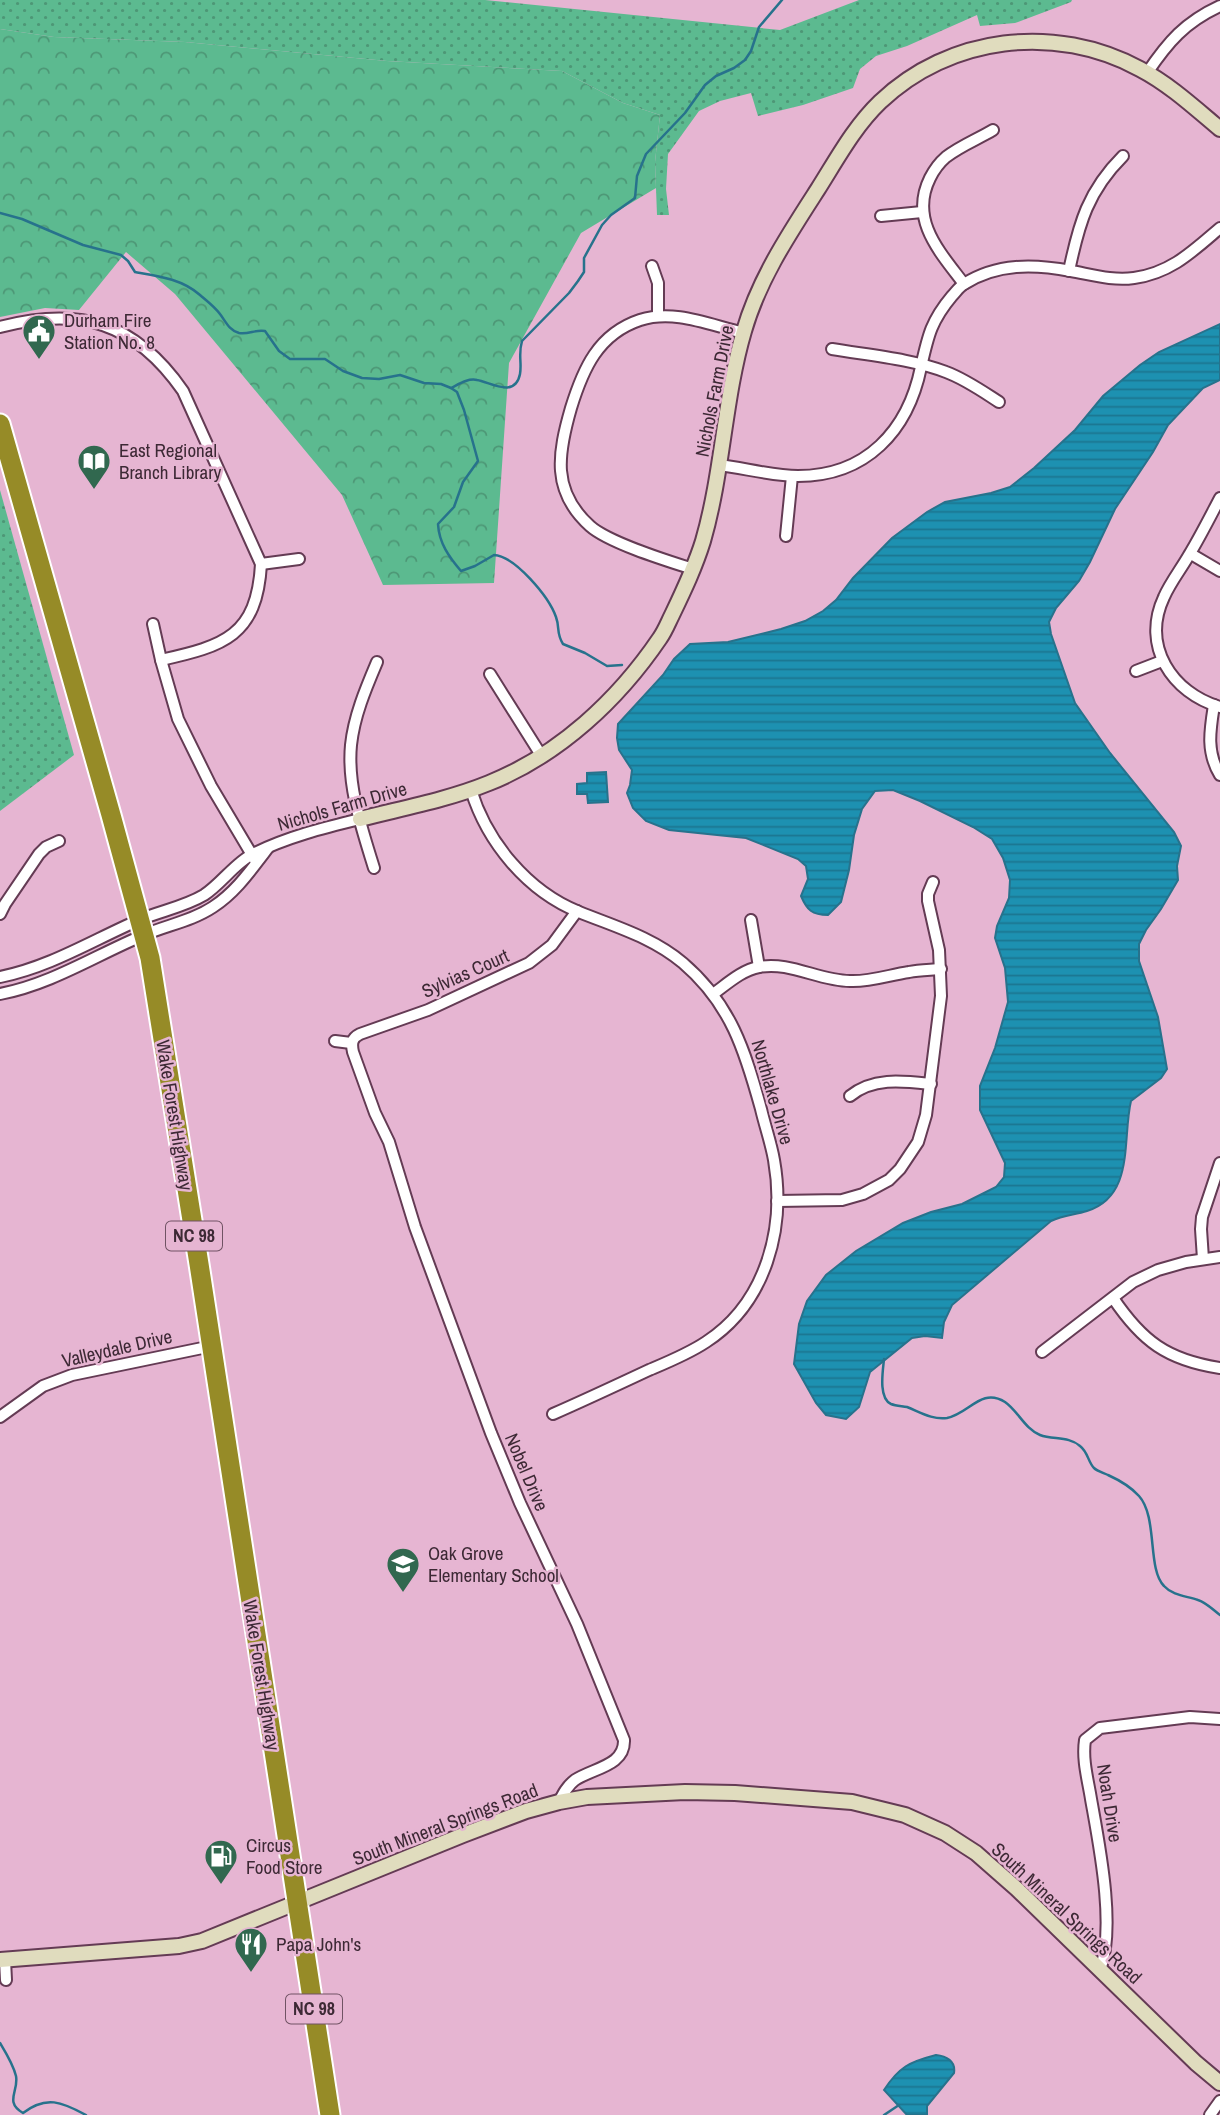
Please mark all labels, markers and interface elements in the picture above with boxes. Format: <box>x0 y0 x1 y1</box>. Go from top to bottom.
place label: Durham Fire Station No. 8 <box>64 307 155 355</box>
public building icon: Durham Fire Station No. 8 <box>20 312 58 361</box>
street label: Nichols Farm Drive <box>689 323 739 459</box>
place label: East Regional Branch Library <box>119 437 221 485</box>
library icon: East Regional Branch Library <box>75 442 113 491</box>
street label: Nichols Farm Drive <box>274 775 410 837</box>
street label: Sylvias Court <box>417 942 513 1004</box>
street label: Northlake Drive <box>746 1036 800 1148</box>
street label: Wake Forest Highway <box>150 1038 200 1192</box>
road number: NC 98 <box>166 1222 222 1251</box>
street label: Valleydale Drive <box>59 1323 175 1373</box>
street label: Nobel Drive <box>499 1429 555 1515</box>
place label: Oak Grove Elementary School <box>428 1540 559 1588</box>
school or university icon: Oak Grove Elementary School <box>384 1545 422 1594</box>
street label: Wake Forest Highway <box>237 1598 287 1752</box>
street label: Noah Drive <box>1091 1762 1129 1844</box>
street label: South Mineral Springs Road <box>349 1777 541 1871</box>
place label: Circus Food Store <box>246 1832 322 1880</box>
street label: South Mineral Springs Road <box>986 1836 1148 1990</box>
fuel station icon: Circus Food Store <box>202 1837 240 1886</box>
restaurant icon: Papa John's <box>232 1925 270 1974</box>
place label: Papa John's <box>276 1931 361 1957</box>
road number: NC 98 <box>286 1994 342 2024</box>

